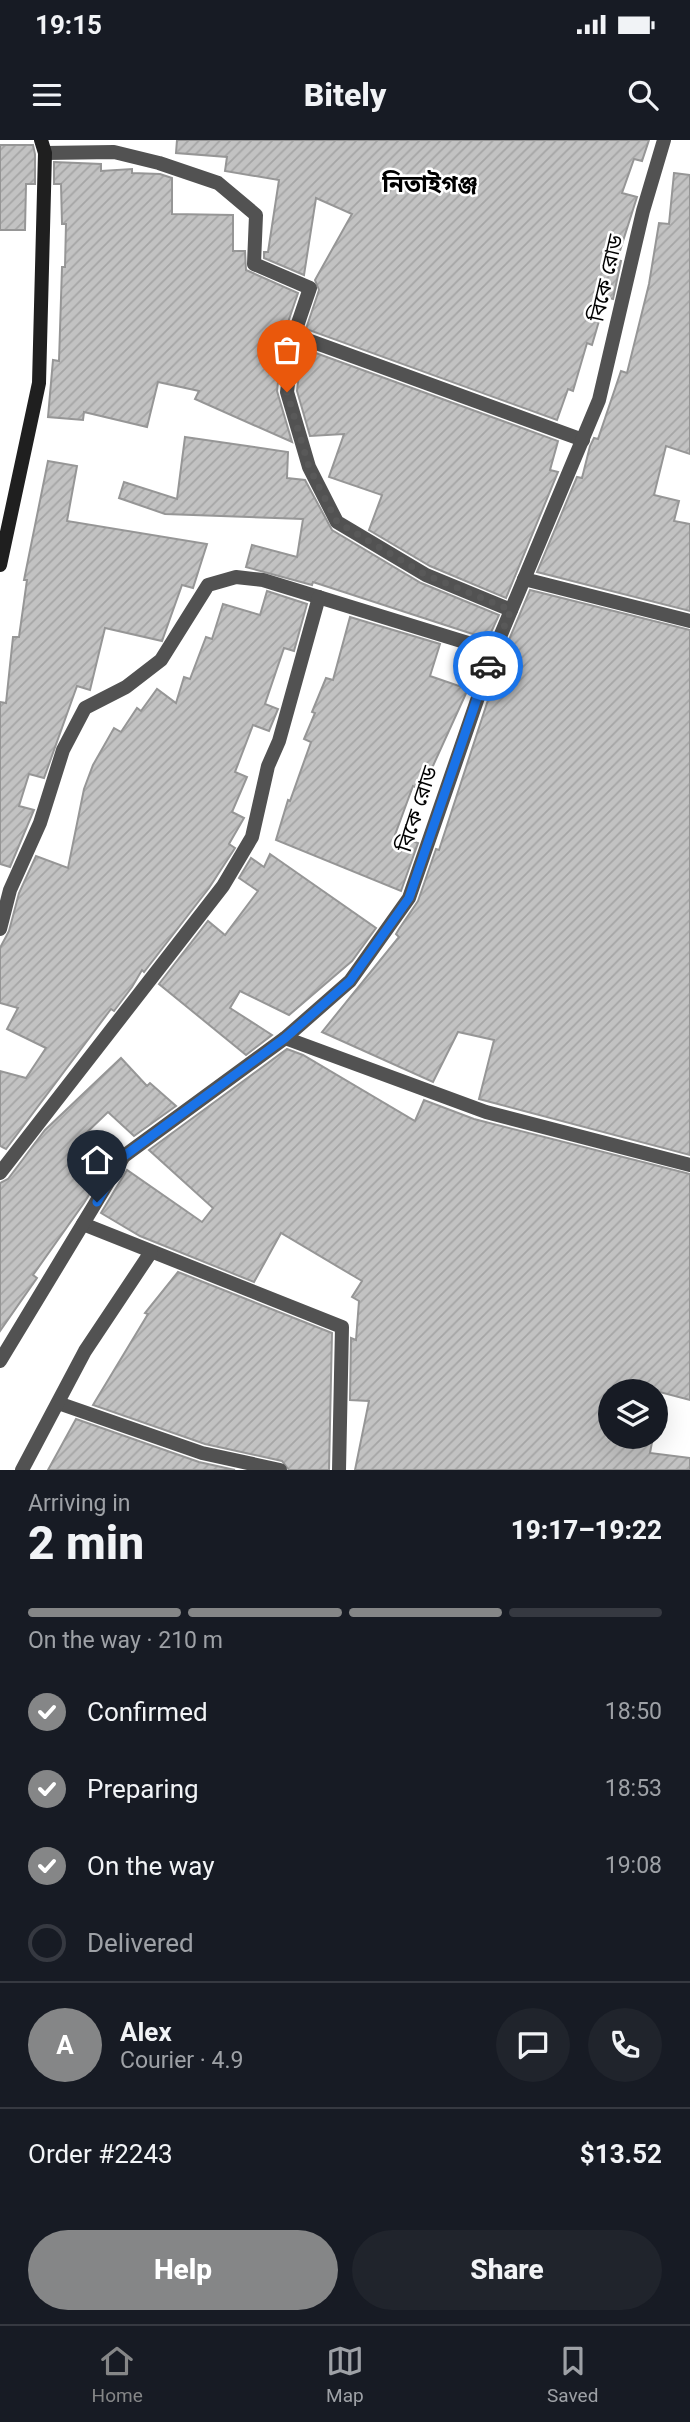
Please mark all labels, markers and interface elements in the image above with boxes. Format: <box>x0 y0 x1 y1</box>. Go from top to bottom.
text: 19:15 <box>35 10 102 40</box>
icon: menu <box>28 76 66 114</box>
text: Bitely <box>304 76 386 114</box>
icon: search <box>624 76 662 114</box>
district label: নিতাইগঞ্জ <box>381 170 478 198</box>
street label: বিকে রোড <box>584 231 628 325</box>
pin <box>257 320 317 392</box>
icon: bag <box>268 331 306 369</box>
courier <box>453 631 523 701</box>
icon: car <box>469 647 507 685</box>
street label: বিকে রোড <box>392 762 442 856</box>
pin <box>67 1130 127 1202</box>
icon: home <box>78 1141 116 1179</box>
map controls <box>598 1379 668 1449</box>
button: layers <box>598 1379 668 1449</box>
text: Arriving in <box>28 1490 131 1517</box>
text: 19:17–19:22 <box>511 1515 662 1545</box>
text: 2 min <box>28 1516 144 1570</box>
text: On the way · 210 m <box>28 1627 223 1654</box>
icon: check <box>28 1693 66 1731</box>
text: Confirmed <box>87 1697 208 1727</box>
text: 18:50 <box>605 1698 662 1725</box>
icon: check <box>28 1770 66 1808</box>
text: Preparing <box>87 1774 199 1804</box>
text: 18:53 <box>605 1775 662 1802</box>
icon: check <box>28 1847 66 1885</box>
text: On the way <box>87 1851 215 1881</box>
text: 19:08 <box>605 1852 662 1879</box>
text: Delivered <box>87 1928 194 1958</box>
button: chat <box>496 2008 570 2082</box>
button: phone <box>588 2008 662 2082</box>
text: Alex <box>120 2017 172 2047</box>
text: A <box>56 2030 74 2060</box>
text: Courier · 4.9 <box>120 2047 243 2074</box>
text: Order #2243 <box>28 2139 173 2169</box>
text: $13.52 <box>580 2139 662 2169</box>
button: Help <box>28 2230 338 2310</box>
button: Share <box>352 2230 662 2310</box>
tab: Home <box>92 2342 143 2407</box>
tab: Map <box>326 2342 364 2407</box>
tab: Saved <box>547 2342 598 2407</box>

